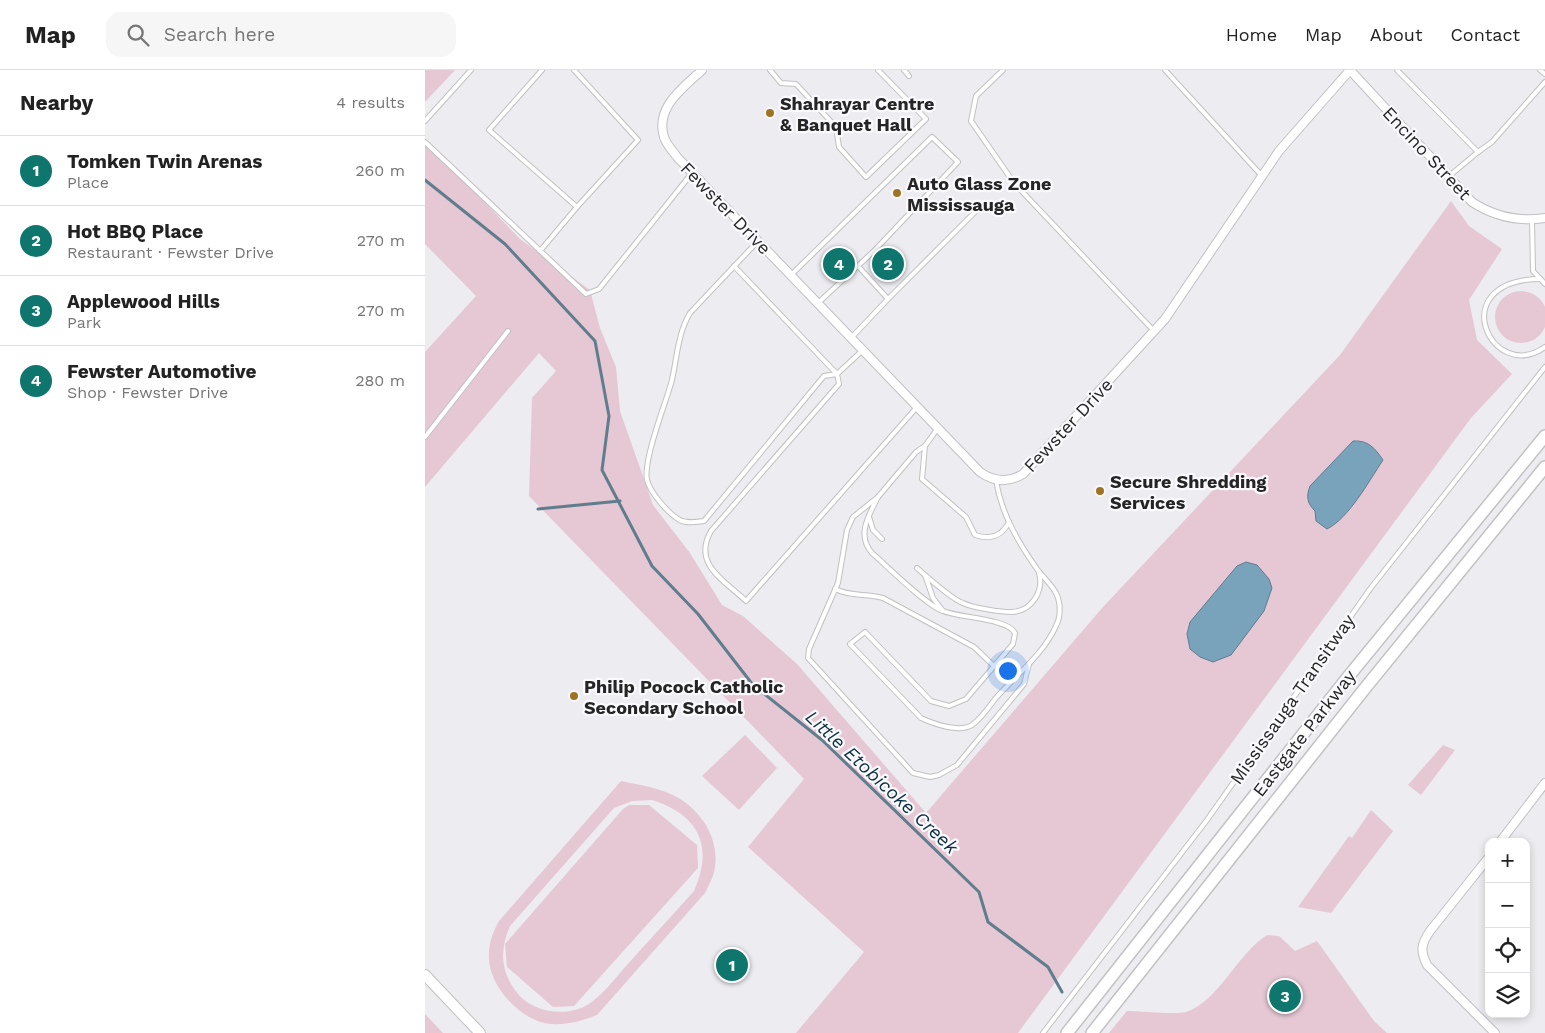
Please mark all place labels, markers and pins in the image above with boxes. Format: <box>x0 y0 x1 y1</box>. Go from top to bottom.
place label: Shahrayar Centre & Banquet Hall <box>780 93 935 135</box>
marker: Shahrayar Centre & Banquet Hall <box>764 107 776 119</box>
place label: Auto Glass Zone Mississauga <box>907 173 1051 215</box>
marker: Auto Glass Zone Mississauga <box>891 187 903 199</box>
pin: 4 <box>823 245 855 283</box>
pin: 2 <box>872 245 904 283</box>
place label: Secure Shredding Services <box>1110 471 1267 513</box>
marker: Secure Shredding Services <box>1094 485 1106 497</box>
place label: Philip Pocock Catholic Secondary School <box>584 676 783 718</box>
marker: Philip Pocock Catholic Secondary School <box>568 690 580 702</box>
pin: 1 <box>716 946 748 984</box>
pin: 3 <box>1269 977 1301 1015</box>

